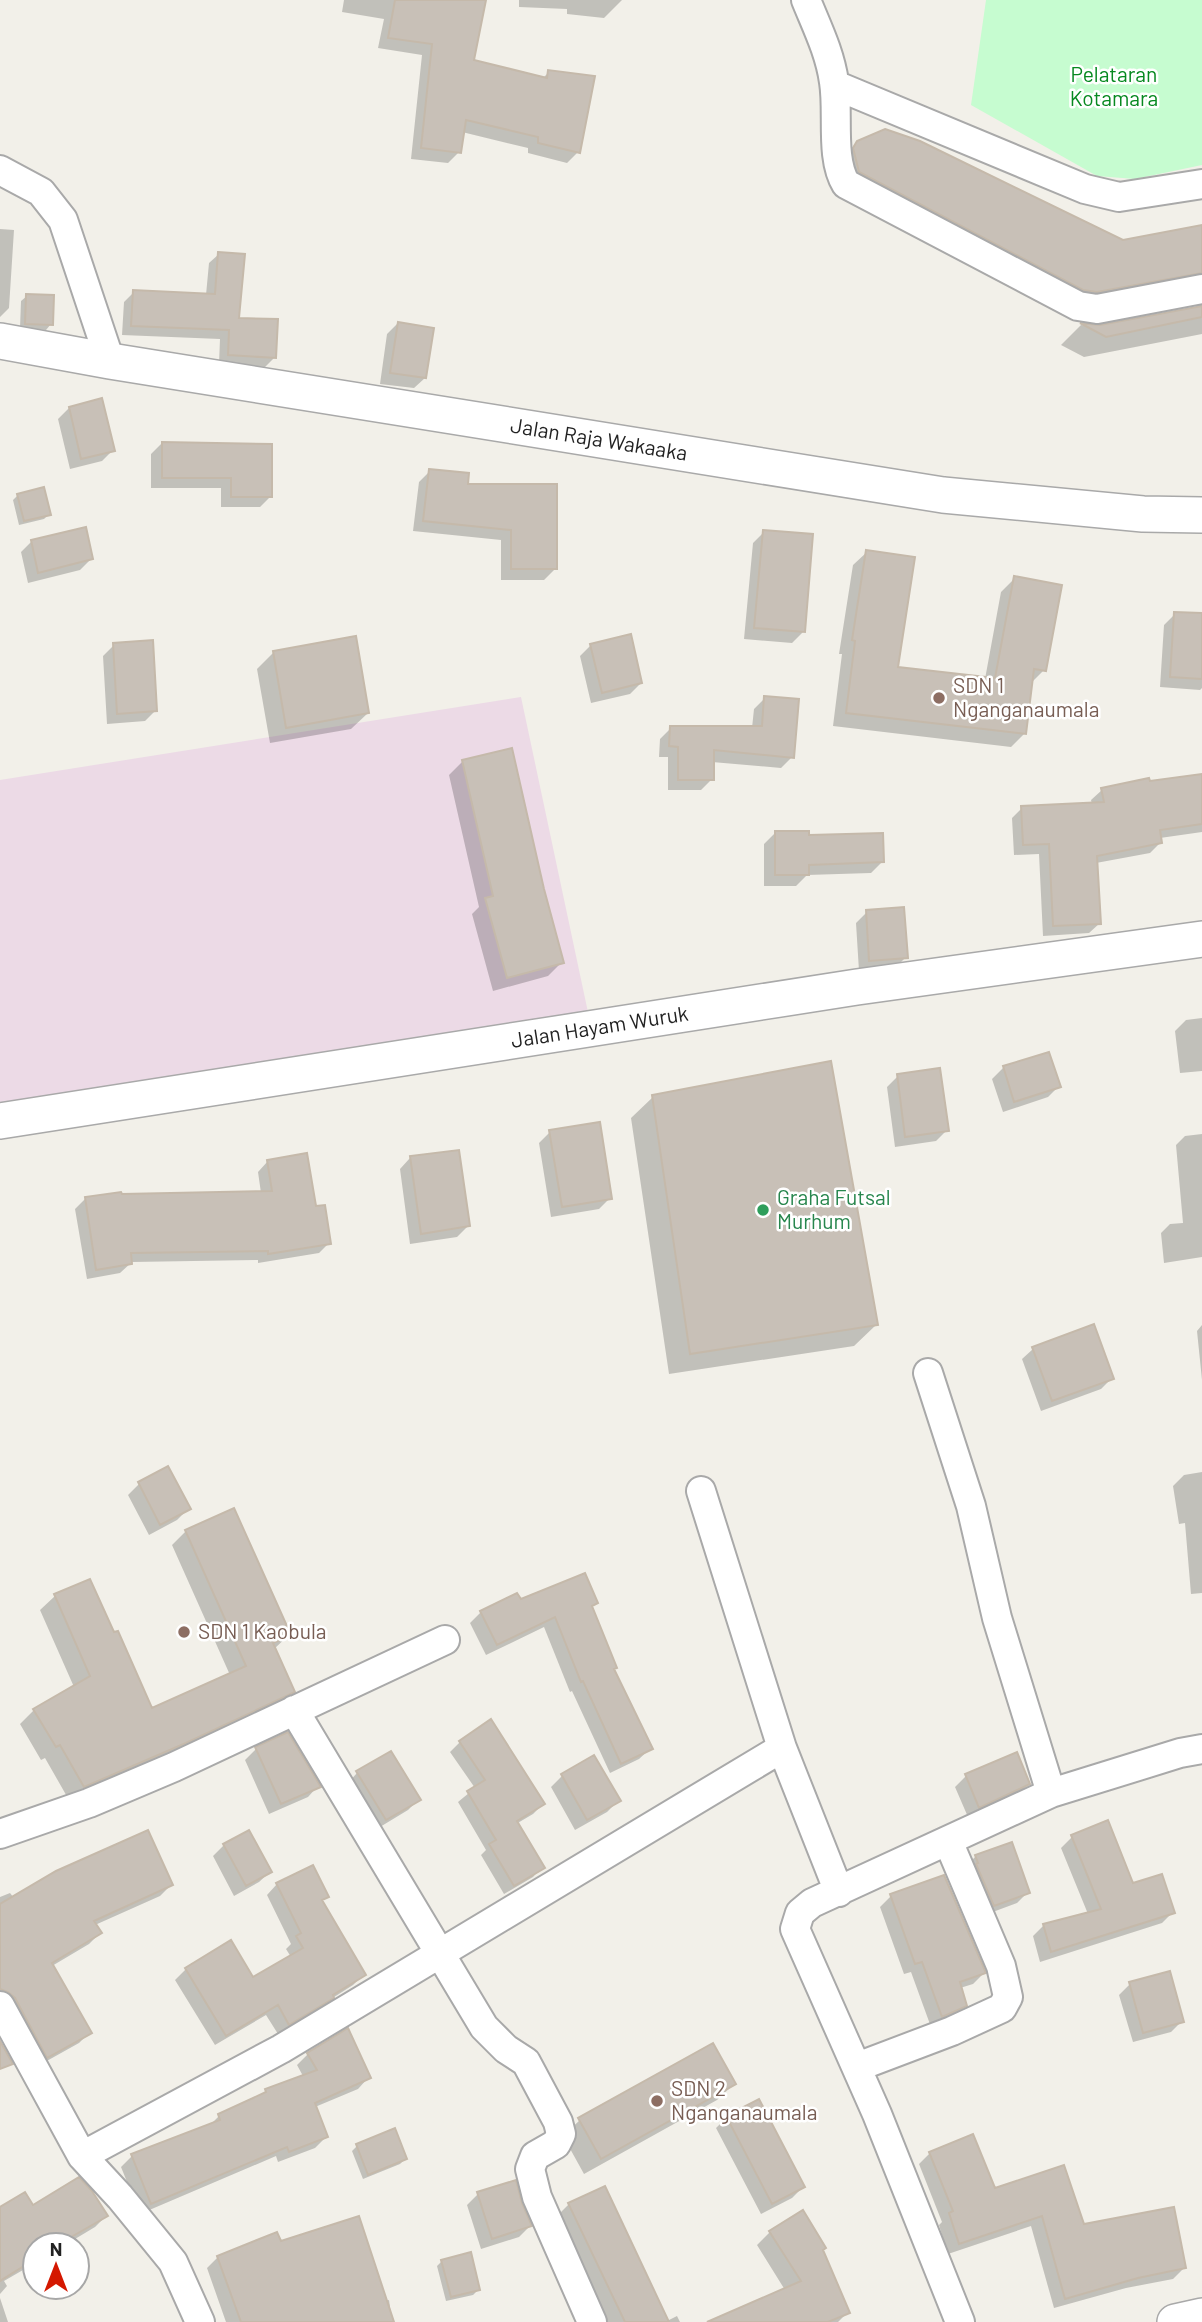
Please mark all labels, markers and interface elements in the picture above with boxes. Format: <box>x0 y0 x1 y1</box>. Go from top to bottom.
park label: Pelataran Kotamara <box>1070 61 1158 110</box>
street label: Jalan Raja Wakaaka <box>509 412 689 465</box>
place label: SDN 1 Nganganaumala <box>953 672 1099 721</box>
marker: SDN 1 Nganganaumala <box>931 690 947 706</box>
street label: Jalan Hayam Wuruk <box>509 1000 690 1052</box>
place label: Graha Futsal Murhum <box>777 1184 891 1233</box>
marker: Graha Futsal Murhum <box>755 1202 771 1218</box>
place label: SDN 1 Kaobula <box>198 1618 326 1643</box>
marker: SDN 1 Kaobula <box>176 1624 192 1640</box>
place label: SDN 2 Nganganaumala <box>671 2075 817 2124</box>
marker: SDN 2 Nganganaumala <box>649 2093 665 2109</box>
north arrow <box>21 2231 91 2301</box>
text: N <box>50 2237 62 2260</box>

